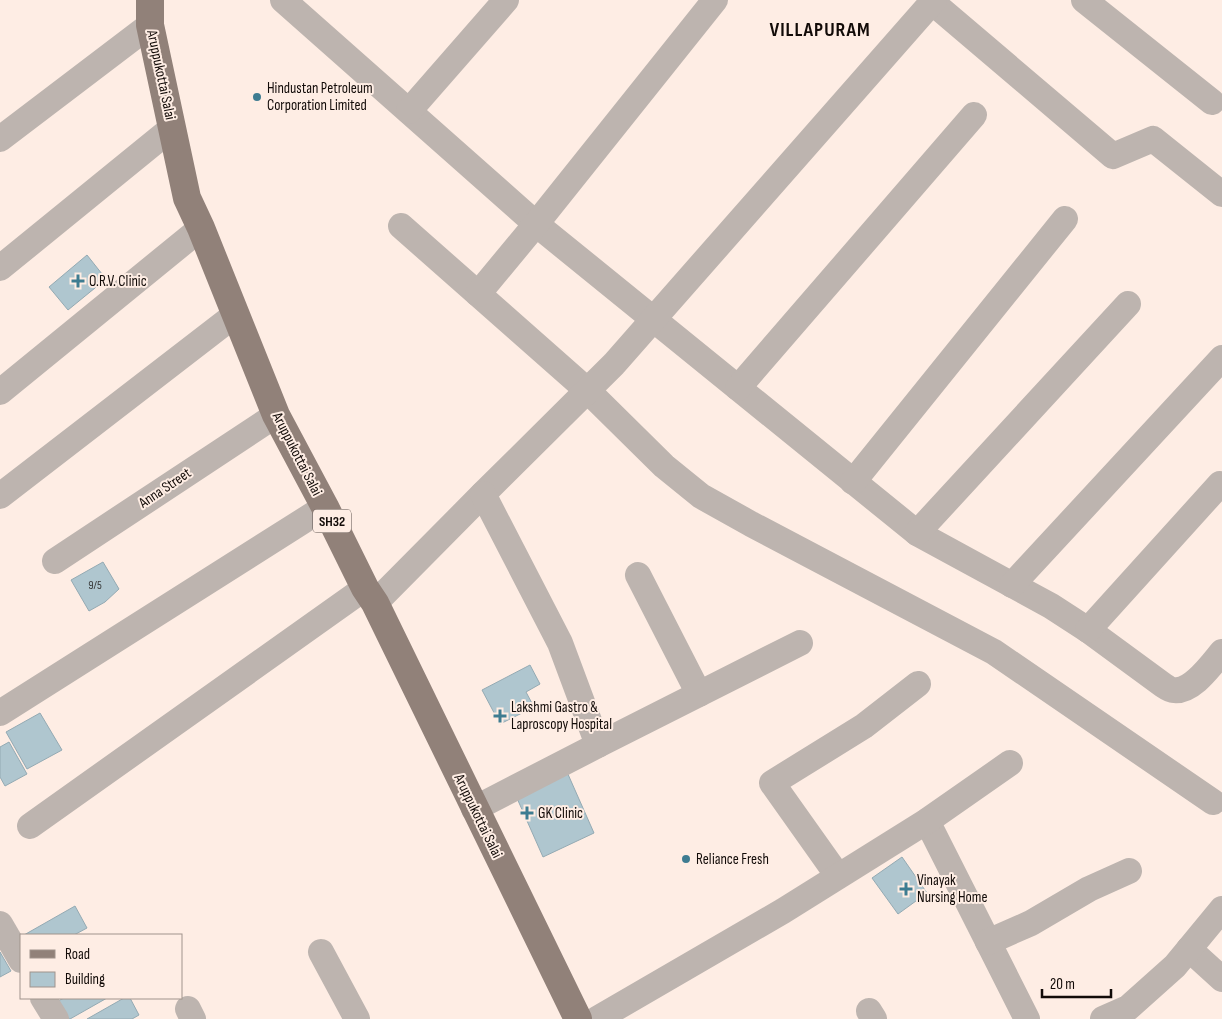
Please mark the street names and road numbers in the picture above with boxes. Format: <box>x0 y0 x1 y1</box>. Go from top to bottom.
street label: Aruppukottai Salai <box>142 27 180 122</box>
street label: Aruppukottai Salai <box>267 408 326 499</box>
street label: Anna Street <box>134 463 195 513</box>
road number: SH32 <box>313 510 351 532</box>
street label: Aruppukottai Salai <box>449 770 507 861</box>

